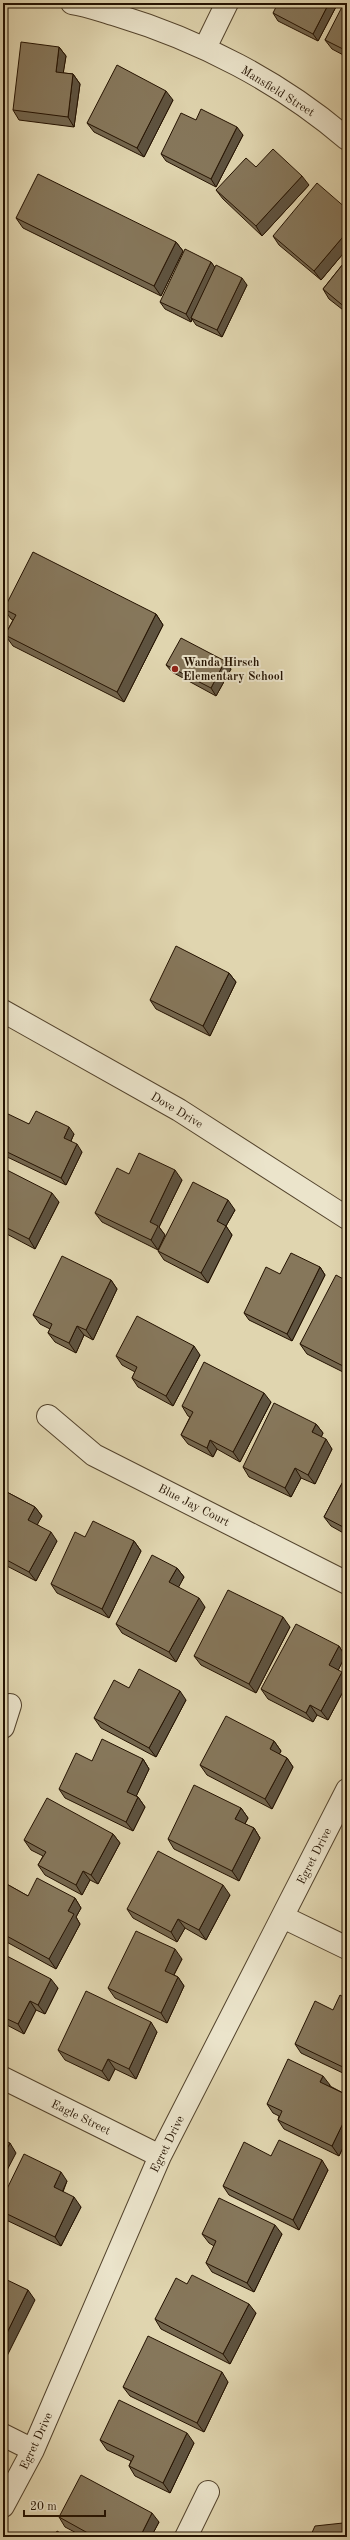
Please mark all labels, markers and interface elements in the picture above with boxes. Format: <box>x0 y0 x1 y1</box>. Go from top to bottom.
street label: Mansfield Street <box>239 64 316 119</box>
place label: Wanda Hirsch Elementary School <box>183 657 284 683</box>
marker: Wanda Hirsch Elementary School <box>170 664 180 674</box>
street label: Dove Drive <box>148 1091 205 1131</box>
street label: Blue Jay Court <box>156 1483 231 1529</box>
street label: Egret Drive <box>296 1826 334 1887</box>
street label: Eagle Street <box>49 2098 112 2137</box>
street label: Egret Drive <box>149 2114 187 2175</box>
street label: Egret Drive <box>18 2411 56 2472</box>
scale bar <box>24 2492 105 2518</box>
text: 20 m <box>30 2501 57 2513</box>

